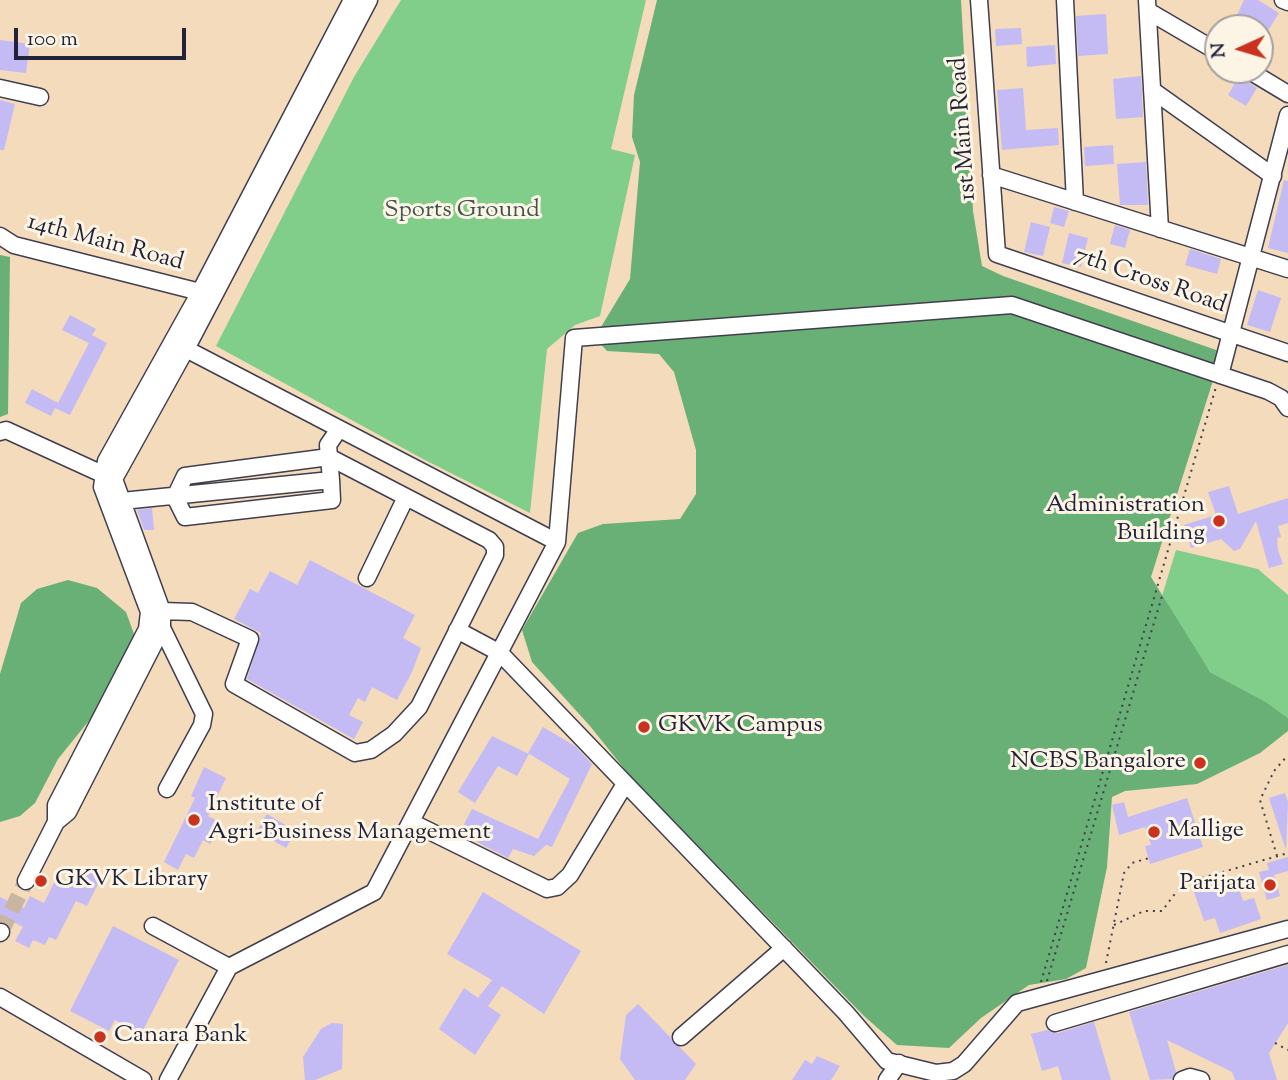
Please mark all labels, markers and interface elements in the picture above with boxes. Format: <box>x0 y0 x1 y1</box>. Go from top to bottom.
scale bar <box>18 14 189 58</box>
north arrow <box>1204 14 1274 84</box>
text: 100 m <box>27 25 78 55</box>
text: N <box>1206 42 1234 59</box>
street label: 1st Main Road <box>946 56 984 202</box>
park label: Sports Ground <box>384 198 540 226</box>
street label: 14th Main Road <box>24 209 186 279</box>
street label: 7th Cross Road <box>1070 243 1230 321</box>
place label: Administration Building <box>1046 493 1205 549</box>
marker: Administration Building <box>1211 513 1227 529</box>
place label: GKVK Campus <box>658 713 823 741</box>
marker: GKVK Campus <box>636 719 652 735</box>
place label: NCBS Bangalore <box>1010 749 1186 777</box>
marker: NCBS Bangalore <box>1192 755 1208 771</box>
place label: Institute of Agri-Business Management <box>208 792 491 848</box>
marker: Institute of Agri-Business Management <box>186 812 202 828</box>
place label: Mallige <box>1168 818 1244 846</box>
marker: Mallige <box>1146 824 1162 840</box>
place label: GKVK Library <box>55 867 208 895</box>
place label: Parijata <box>1180 871 1256 899</box>
marker: GKVK Library <box>33 873 49 889</box>
marker: Parijata <box>1262 877 1278 893</box>
place label: Canara Bank <box>114 1023 248 1051</box>
marker: Canara Bank <box>92 1029 108 1045</box>

